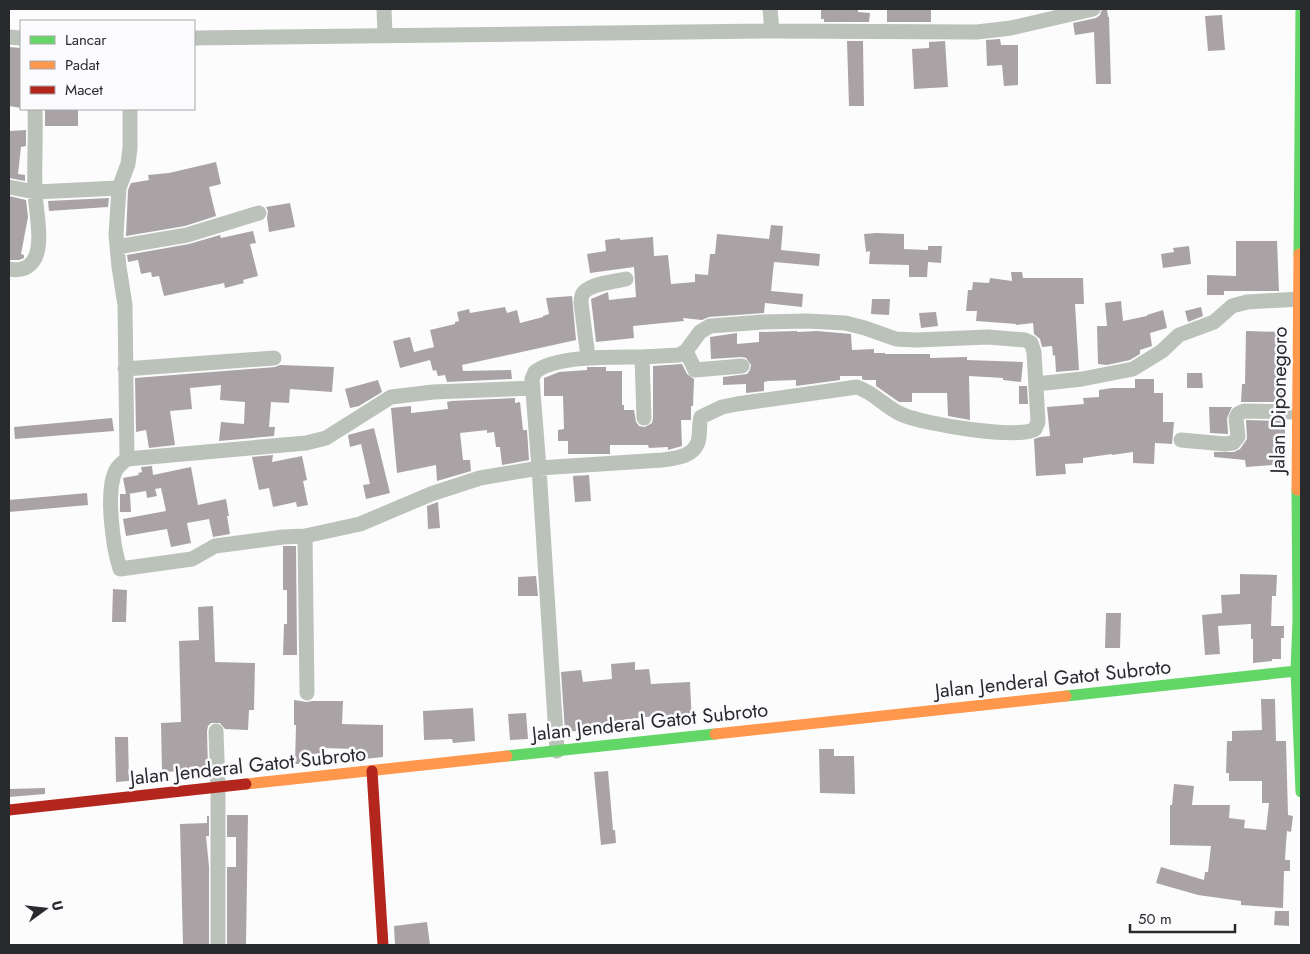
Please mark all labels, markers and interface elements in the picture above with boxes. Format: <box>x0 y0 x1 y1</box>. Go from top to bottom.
legend <box>20 20 195 110</box>
text: Lancar <box>65 29 107 51</box>
text: Padat <box>65 54 100 76</box>
text: Macet <box>65 79 103 101</box>
street label: Jalan Diponegoro <box>1263 326 1295 477</box>
street label: Jalan Jenderal Gatot Subroto <box>931 652 1173 706</box>
street label: Jalan Jenderal Gatot Subroto <box>528 695 770 749</box>
street label: Jalan Jenderal Gatot Subroto <box>126 739 368 793</box>
north arrow <box>20 884 70 934</box>
text: U <box>47 898 68 913</box>
scale bar <box>1130 902 1235 934</box>
text: 50 m <box>1138 908 1172 930</box>

